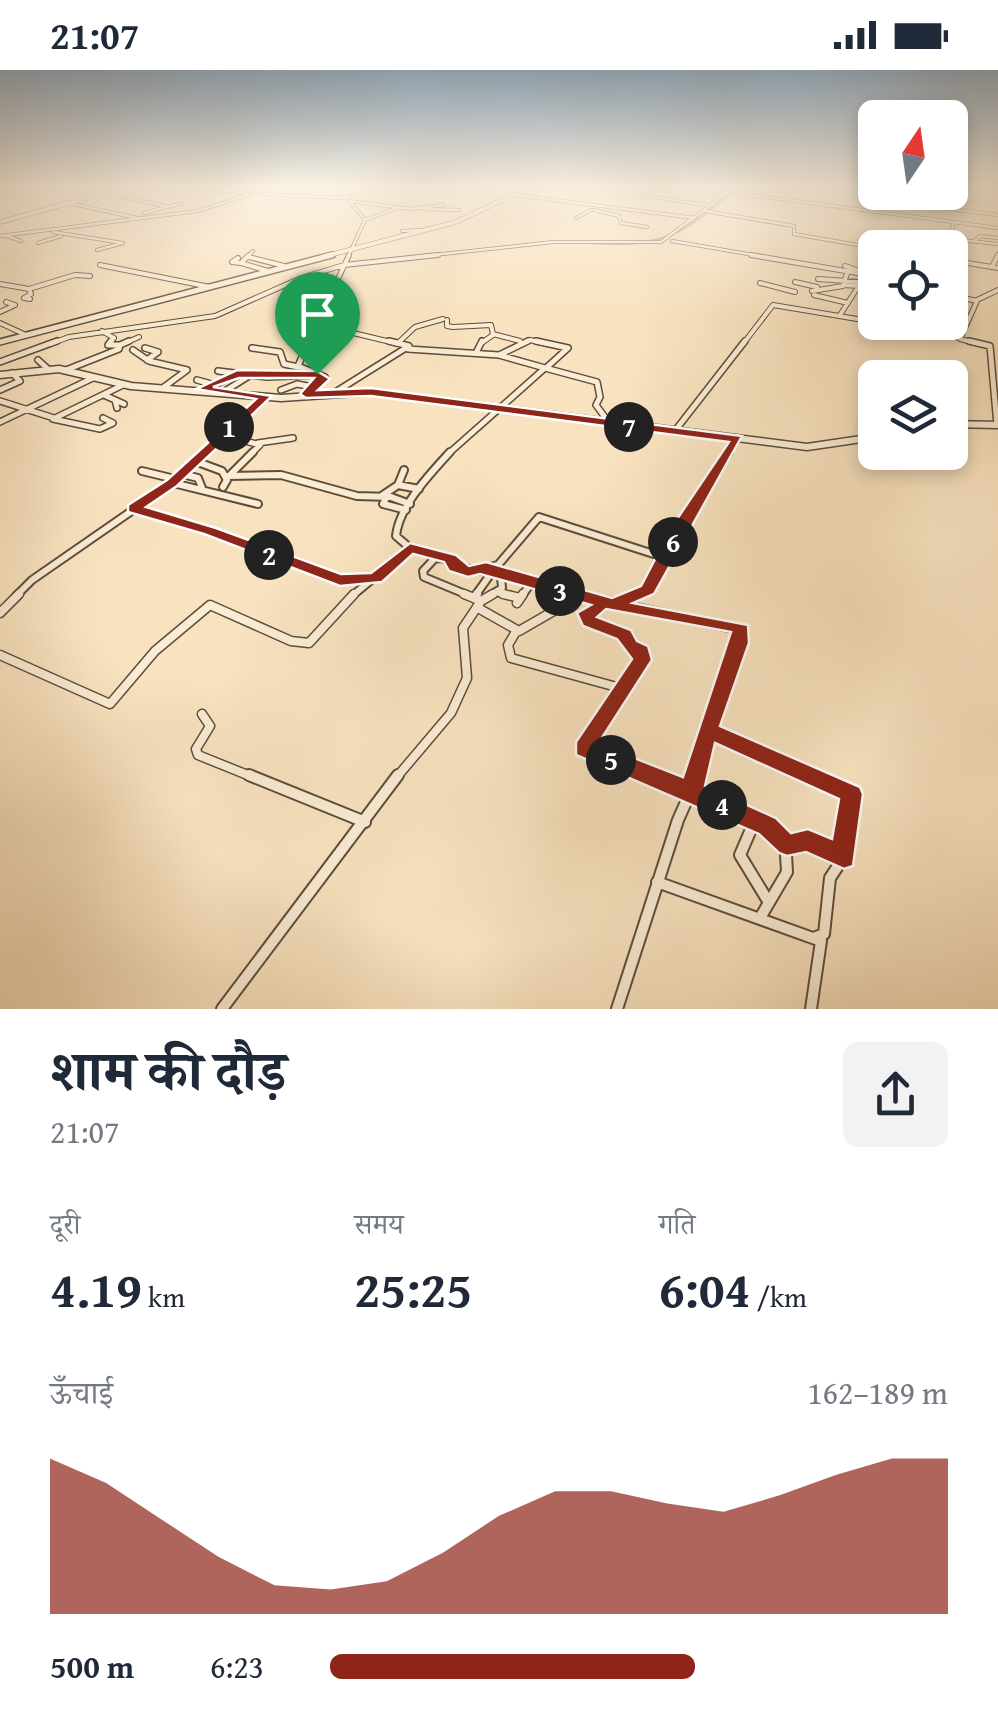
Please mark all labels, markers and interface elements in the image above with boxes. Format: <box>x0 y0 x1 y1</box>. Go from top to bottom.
text: 21:07 <box>50 7 140 63</box>
north arrow <box>858 100 968 210</box>
map controls <box>858 100 968 470</box>
button: locate <box>858 230 968 340</box>
pin <box>275 272 360 375</box>
icon: arrive <box>290 287 345 342</box>
button: layers <box>858 360 968 470</box>
pin: 1 <box>204 402 254 452</box>
pin: 7 <box>604 402 654 452</box>
text: 1 <box>222 406 236 447</box>
text: 7 <box>622 406 636 447</box>
pin: 6 <box>648 517 698 567</box>
text: 6 <box>666 521 680 562</box>
pin: 2 <box>244 530 294 580</box>
text: 2 <box>262 534 276 575</box>
pin: 3 <box>535 566 585 616</box>
text: 3 <box>553 570 567 611</box>
pin: 5 <box>586 735 636 785</box>
text: 5 <box>604 739 618 780</box>
pin: 4 <box>697 780 747 830</box>
text: 4 <box>715 784 729 825</box>
text: शाम की दौड़ <box>50 1030 286 1110</box>
button: share <box>843 1042 948 1147</box>
text: 21:07 <box>50 1108 119 1155</box>
text: दूरी <box>50 1203 80 1244</box>
text: समय <box>354 1203 404 1244</box>
text: गति <box>659 1203 695 1244</box>
text: 4.19 <box>50 1252 142 1325</box>
text: 25:25 <box>354 1252 472 1325</box>
text: 6:04 <box>659 1252 751 1325</box>
text: km <box>142 1276 185 1317</box>
text: /km <box>751 1276 807 1317</box>
text: ऊँचाई <box>50 1369 113 1416</box>
text: 162–189 m <box>807 1369 948 1416</box>
text: 500 m <box>50 1643 134 1690</box>
text: 6:23 <box>210 1643 264 1690</box>

